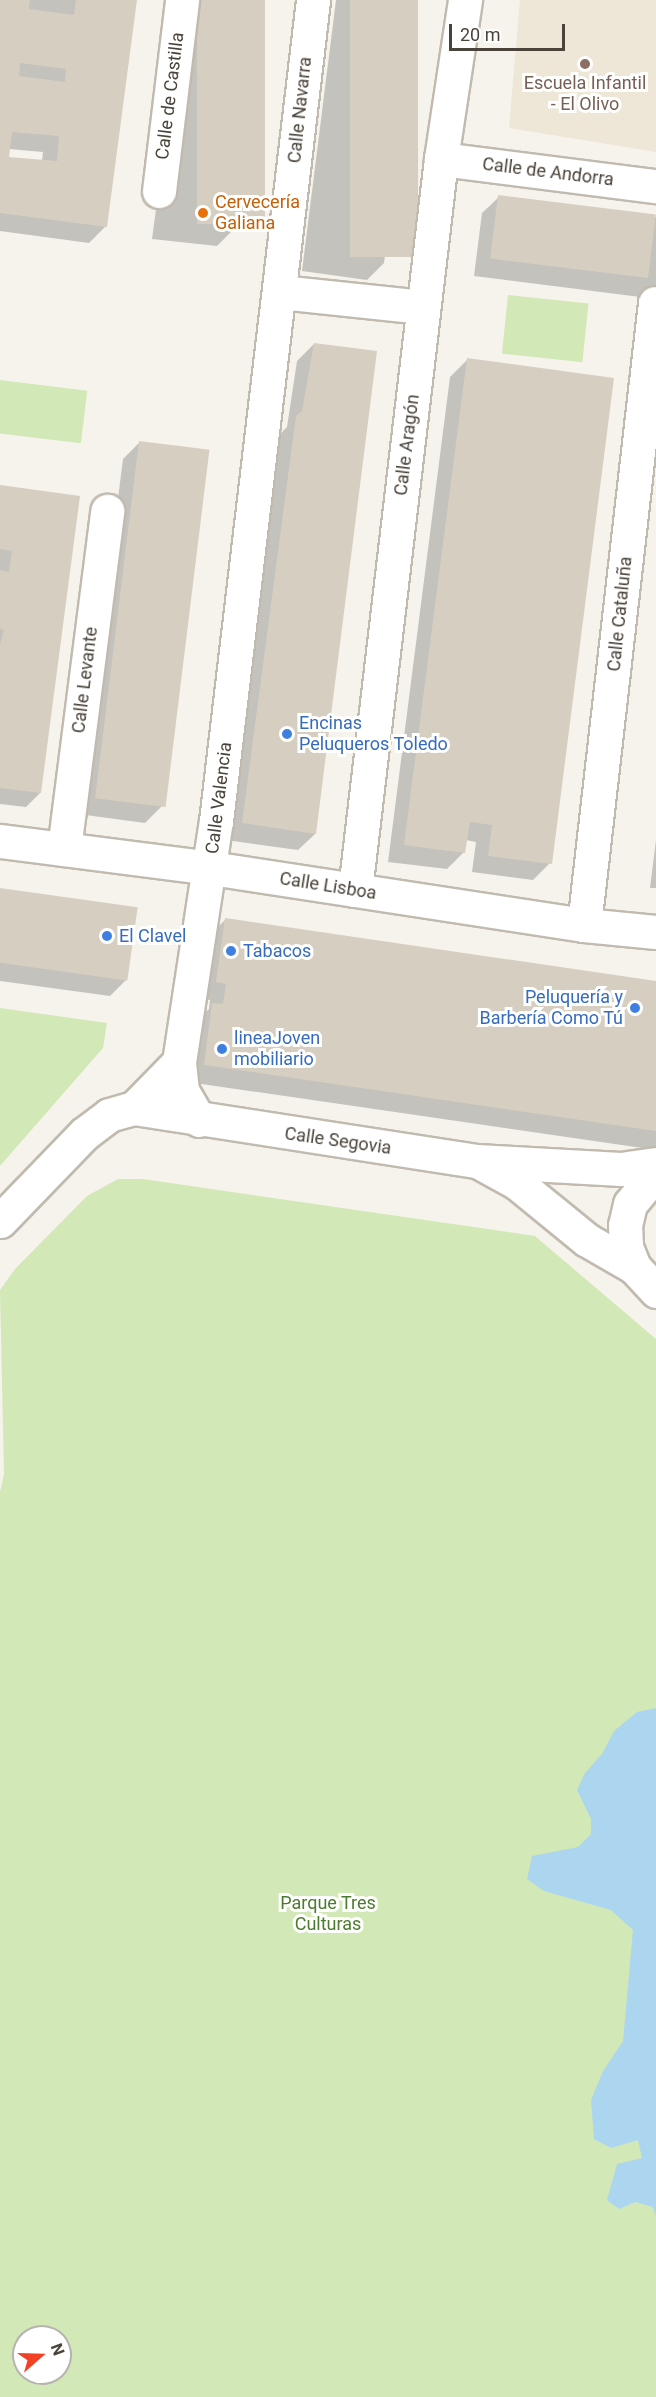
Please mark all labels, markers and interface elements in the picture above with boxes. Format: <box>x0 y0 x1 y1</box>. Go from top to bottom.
scale bar <box>452 12 568 50</box>
text: 20 m <box>460 24 500 45</box>
street label: Calle de Castilla <box>151 31 189 161</box>
street label: Calle Navarra <box>284 56 316 164</box>
marker: Escuela Infantil - El Olivo <box>578 57 592 71</box>
place label: Escuela Infantil - El Olivo <box>524 73 646 116</box>
street label: Calle de Andorra <box>481 153 615 191</box>
place label: Cervecería Galiana <box>215 192 300 234</box>
marker: Cervecería Galiana <box>196 206 210 220</box>
street label: Calle Aragón <box>390 393 424 497</box>
street label: Calle Cataluña <box>603 555 637 673</box>
street label: Calle Levante <box>68 626 102 734</box>
place label: Encinas Peluqueros Toledo <box>299 713 448 756</box>
marker: Encinas Peluqueros Toledo <box>280 727 294 741</box>
street label: Calle Valencia <box>201 741 237 855</box>
street label: Calle Lisboa <box>278 868 378 904</box>
place label: El Clavel <box>119 925 186 947</box>
marker: El Clavel <box>100 929 114 943</box>
place label: Tabacos <box>243 940 311 962</box>
marker: Tabacos <box>224 944 238 958</box>
place label: Peluquería y Barbería Como Tú <box>479 987 623 1030</box>
marker: Peluquería y Barbería Como Tú <box>628 1001 642 1015</box>
place label: lineaJoven mobiliario <box>234 1028 320 1070</box>
marker: lineaJoven mobiliario <box>215 1042 229 1056</box>
street label: Calle Segovia <box>283 1123 393 1159</box>
park label: Parque Tres Culturas <box>280 1893 376 1936</box>
north arrow <box>12 2325 72 2385</box>
text: N <box>47 2341 68 2358</box>

